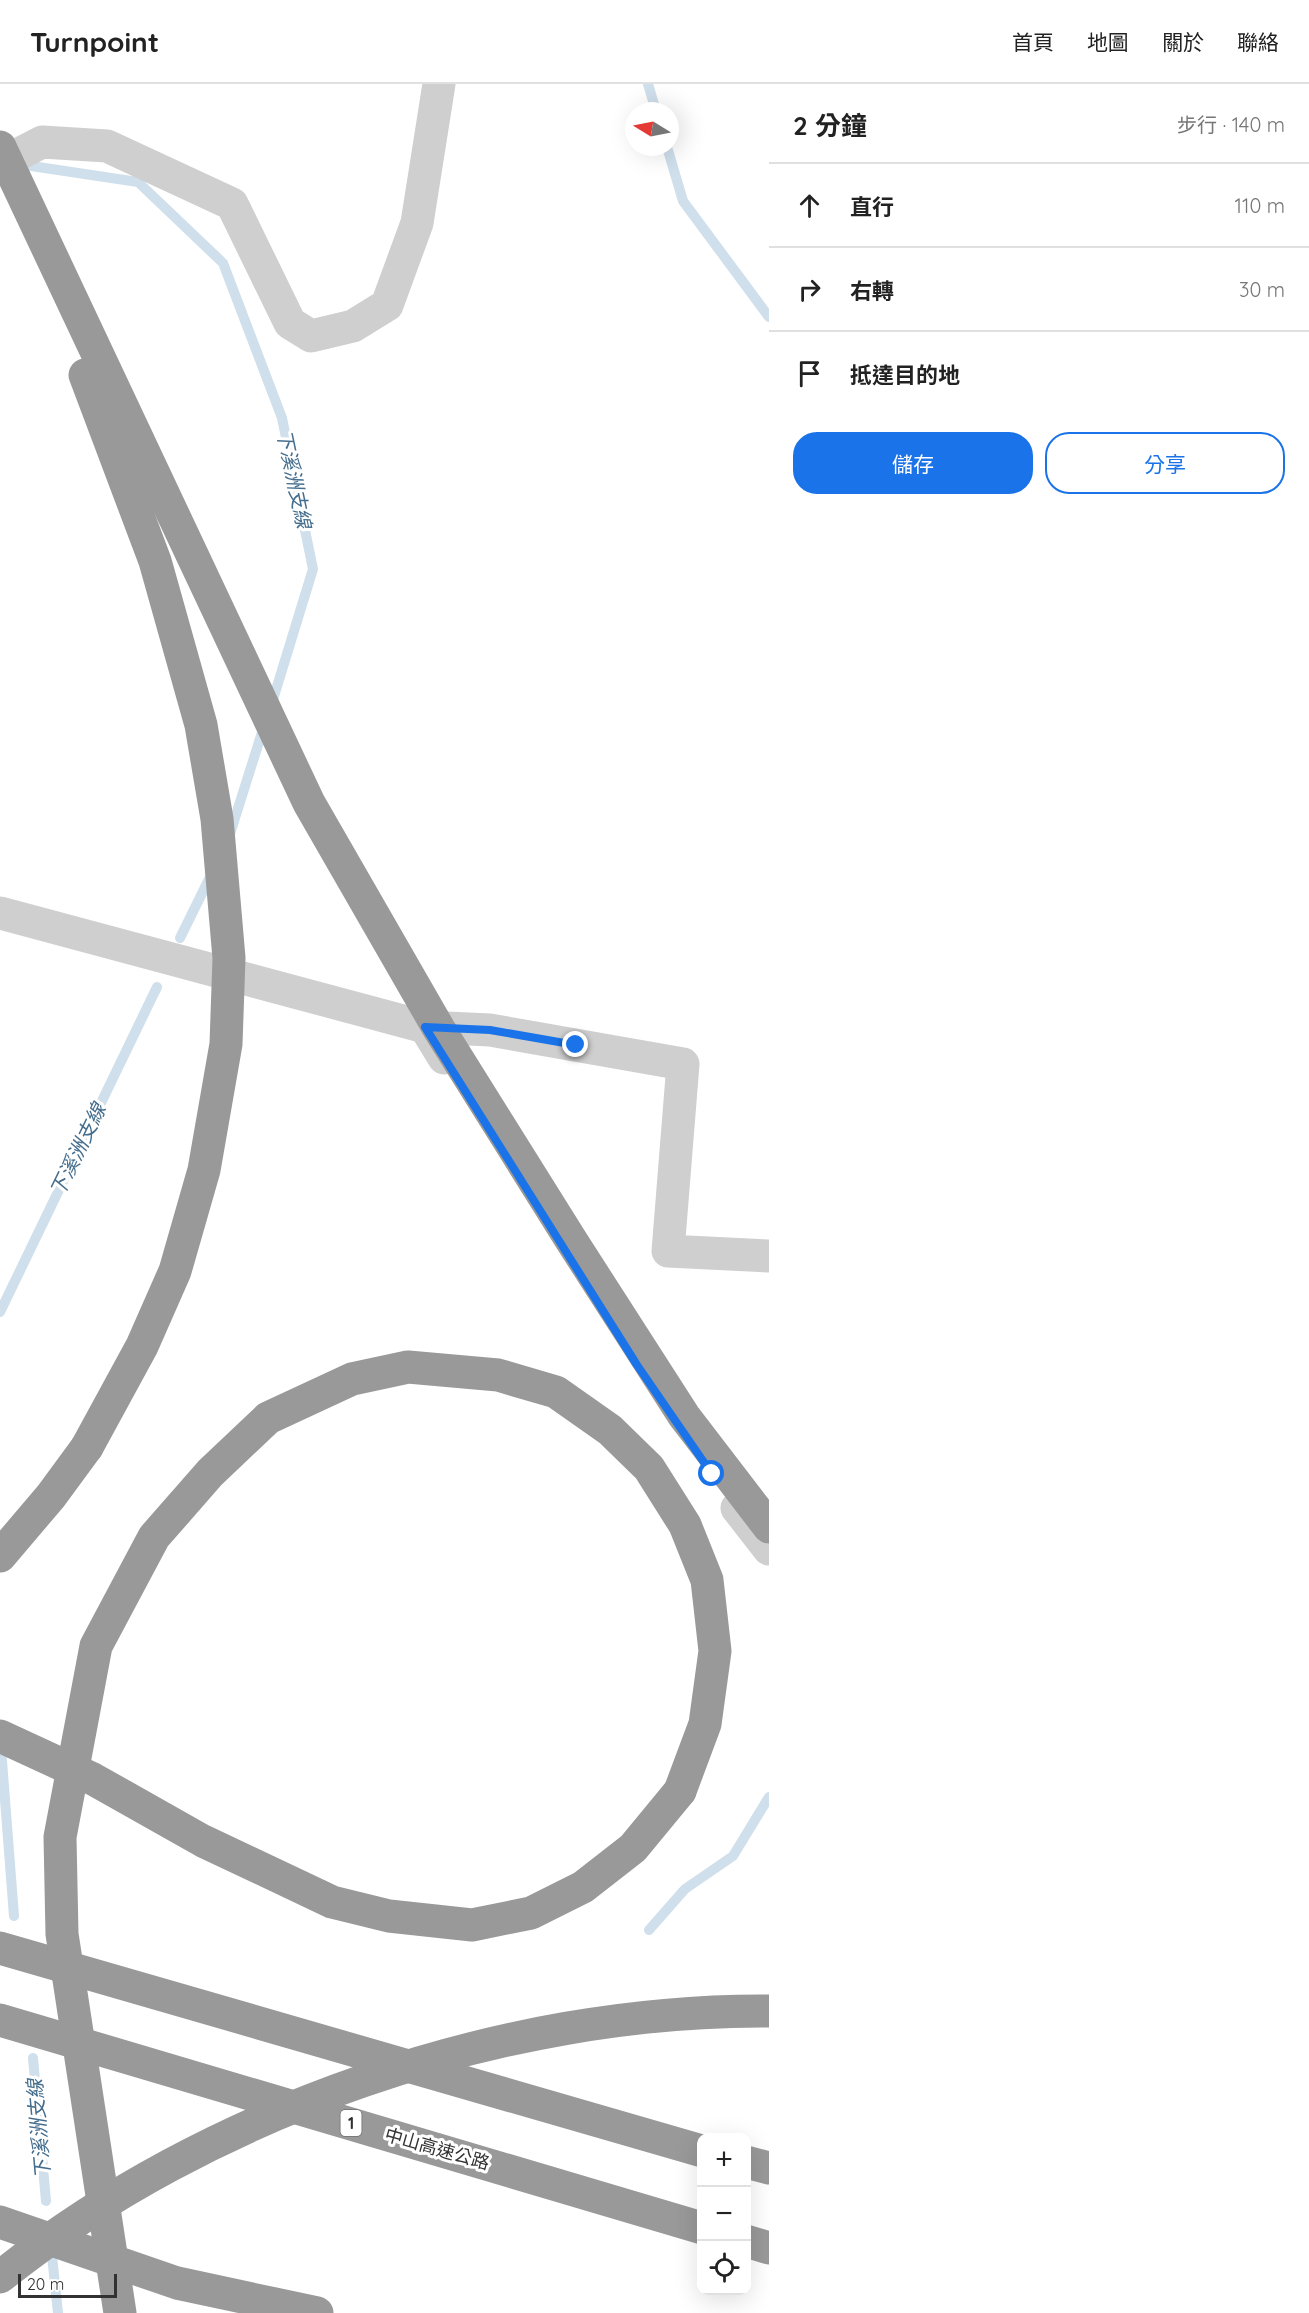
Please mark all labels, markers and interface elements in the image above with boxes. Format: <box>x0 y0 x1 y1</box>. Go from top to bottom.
text: Turnpoint <box>30 24 159 59</box>
text: 首頁 <box>1012 29 1054 55</box>
text: 地圖 <box>1087 29 1129 55</box>
text: 關於 <box>1162 29 1204 55</box>
text: 聯絡 <box>1237 29 1279 55</box>
north arrow <box>625 102 679 156</box>
text: 2 分鐘 <box>793 109 867 142</box>
text: 步行 · 140 m <box>1177 112 1285 137</box>
icon: ahead <box>793 189 826 222</box>
text: 直行 <box>850 193 894 221</box>
text: 110 m <box>1235 193 1285 218</box>
icon: right <box>793 273 826 306</box>
text: 右轉 <box>850 277 894 305</box>
text: 30 m <box>1239 277 1285 302</box>
icon: arrive <box>793 357 826 390</box>
text: 抵達目的地 <box>850 361 960 389</box>
water label: 下溪洲支線 <box>272 427 318 532</box>
button: 儲存 <box>793 432 1033 494</box>
button: 分享 <box>1045 432 1285 494</box>
route end <box>562 1031 588 1057</box>
water label: 下溪洲支線 <box>44 1098 112 1200</box>
route start <box>698 1460 724 1486</box>
water label: 下溪洲支線 <box>22 2076 55 2180</box>
road number: 1 <box>340 2110 362 2136</box>
street label: 中山高速公路 <box>382 2123 492 2174</box>
map controls <box>697 2133 751 2295</box>
button: + <box>697 2133 751 2187</box>
button: − <box>697 2187 751 2241</box>
button: locate <box>697 2241 751 2295</box>
scale bar <box>18 2271 117 2298</box>
text: 20 m <box>27 2274 64 2294</box>

